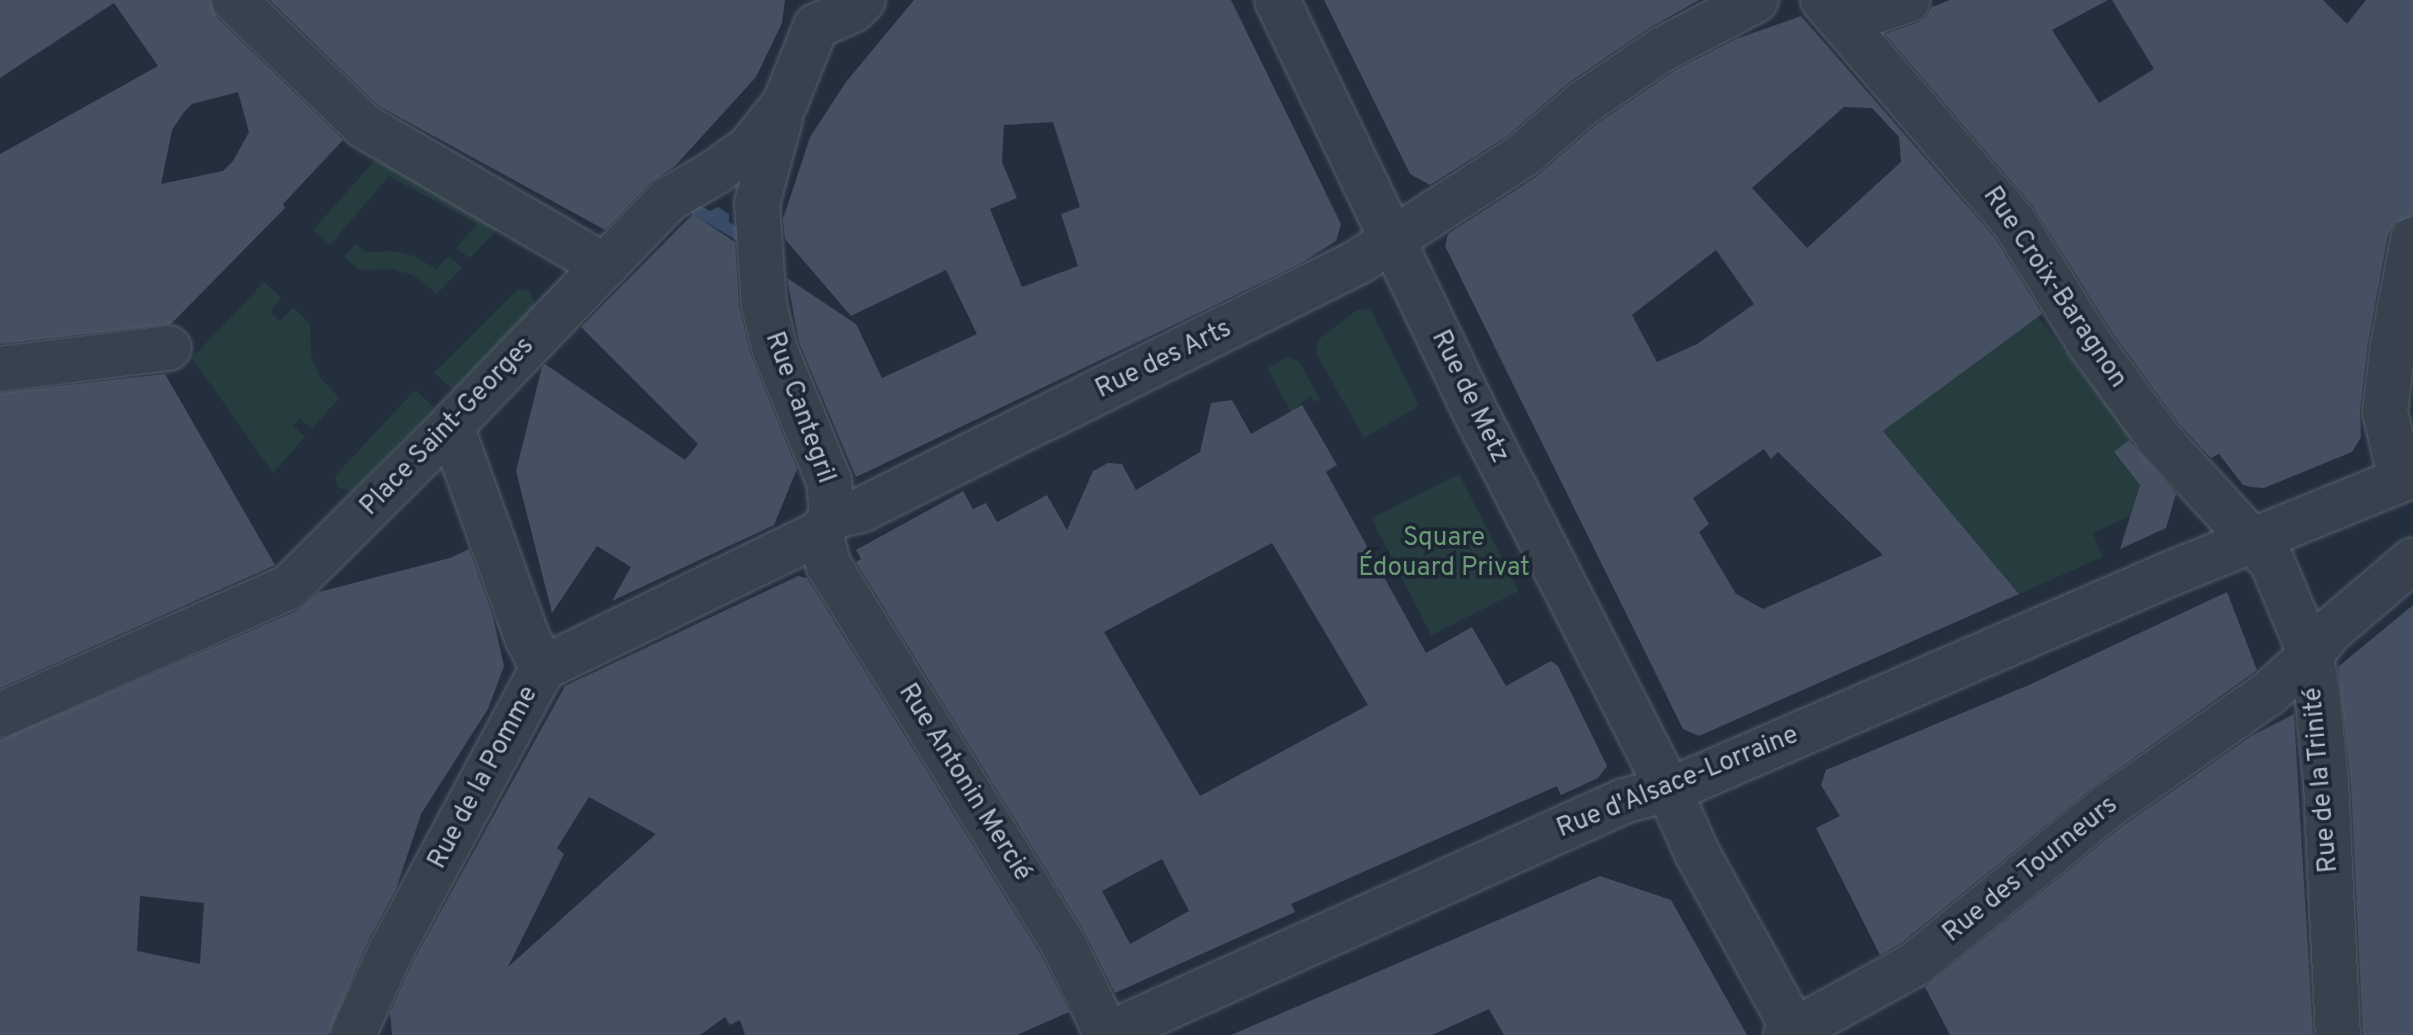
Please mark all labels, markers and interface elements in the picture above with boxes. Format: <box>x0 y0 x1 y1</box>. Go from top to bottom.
street label: Rue Croix-Baragnon <box>1975 182 2133 394</box>
street label: Rue des Arts <box>1091 314 1237 406</box>
street label: Rue de Metz <box>1423 326 1515 468</box>
street label: Rue Cantegril <box>757 328 841 488</box>
street label: Place Saint-Georges <box>355 331 541 523</box>
park label: Square Édouard Privat <box>1358 523 1530 584</box>
street label: Rue Antonin Mercié <box>890 678 1038 888</box>
street label: Rue de la Pomme <box>423 681 545 875</box>
street label: Rue de la Trinité <box>2298 685 2346 875</box>
street label: Rue d'Alsace-Lorraine <box>1553 720 1803 846</box>
street label: Rue des Tourneurs <box>1937 790 2125 950</box>

